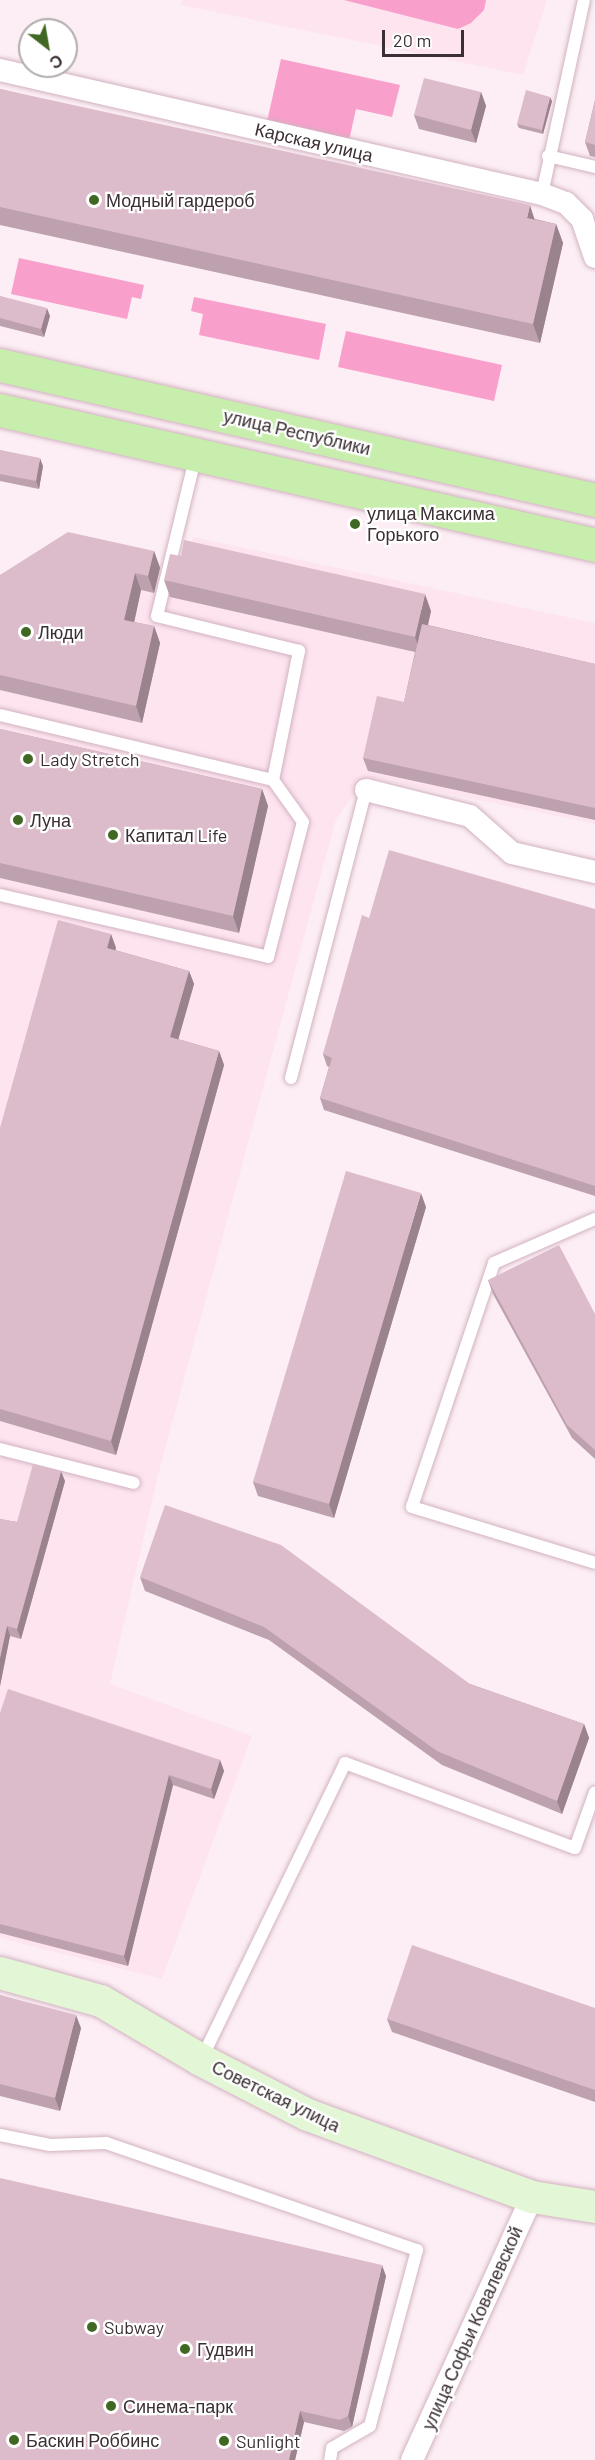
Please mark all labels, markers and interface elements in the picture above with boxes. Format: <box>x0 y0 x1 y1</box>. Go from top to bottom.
north arrow <box>18 18 78 78</box>
scale bar <box>385 18 468 56</box>
text: 20 m <box>393 29 431 51</box>
text: С <box>47 51 66 73</box>
street label: Карская улица <box>253 118 375 166</box>
place label: Модный гардероб <box>106 189 254 211</box>
marker: Модный гардероб <box>87 193 101 207</box>
street label: улица Республики <box>221 405 373 459</box>
place label: улица Максима Горького <box>367 503 495 546</box>
marker: улица Максима Горького <box>348 517 362 531</box>
place label: Люди <box>38 621 83 643</box>
marker: Люди <box>19 625 33 639</box>
place label: Lady Stretch <box>40 748 139 770</box>
marker: Lady Stretch <box>21 752 35 766</box>
place label: Луна <box>30 809 71 831</box>
marker: Луна <box>11 813 25 827</box>
place label: Капитал Life <box>125 824 227 846</box>
marker: Капитал Life <box>106 828 120 842</box>
street label: Советская улица <box>208 2056 344 2136</box>
street label: улица Софьи Ковалевской <box>417 2223 527 2433</box>
place label: Subway <box>104 2316 164 2338</box>
marker: Subway <box>85 2320 99 2334</box>
place label: Гудвин <box>197 2338 254 2360</box>
marker: Гудвин <box>178 2342 192 2356</box>
place label: Синема-парк <box>123 2395 233 2417</box>
marker: Синема-парк <box>104 2399 118 2413</box>
place label: Баскин Роббинс <box>26 2429 159 2451</box>
place label: Sunlight <box>236 2430 300 2452</box>
marker: Баскин Роббинс <box>7 2433 21 2447</box>
marker: Sunlight <box>217 2434 231 2448</box>

